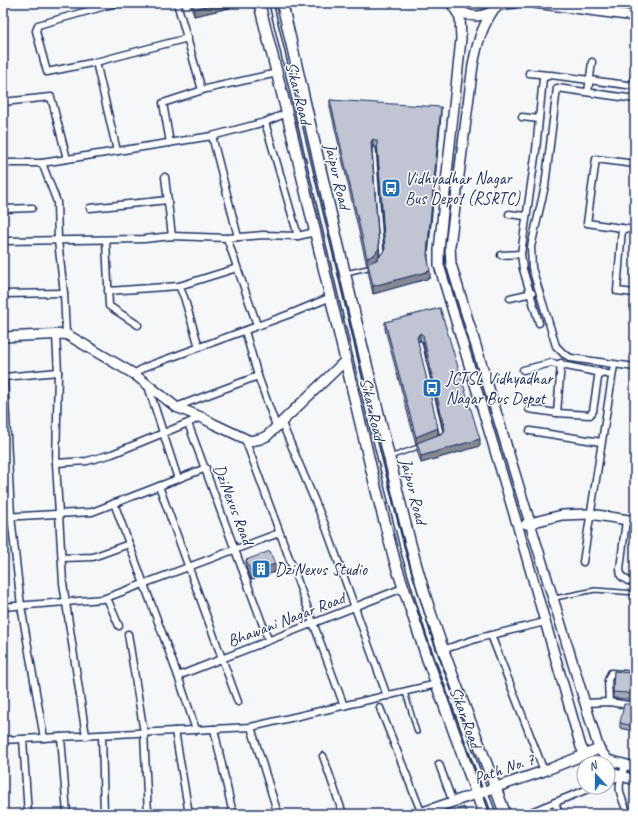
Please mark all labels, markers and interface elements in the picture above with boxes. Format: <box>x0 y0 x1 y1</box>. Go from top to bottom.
street label: Sikar Road <box>281 60 317 129</box>
street label: Jaipur Road <box>320 140 356 213</box>
place label: Vidhyadhar Nagar Bus Depot (RSRTC) <box>405 168 521 209</box>
bus stop icon: Vidhyadhar Nagar Bus Depot (RSRTC) <box>380 177 402 199</box>
place label: JCTSL Vidhyadhar Nagar Bus Depot <box>445 368 555 409</box>
street label: Sikar Road <box>355 376 390 445</box>
bus stop icon: JCTSL Vidhyadhar Nagar Bus Depot <box>421 377 443 399</box>
street label: Jaipur Road <box>395 455 432 528</box>
street label: DziNexus Road <box>209 461 259 549</box>
building icon: DziNexus Studio <box>250 558 272 580</box>
place label: DziNexus Studio <box>275 559 368 580</box>
street label: Bhawani Nagar Road <box>225 587 350 651</box>
street label: Sikar Road <box>445 684 487 753</box>
street label: Path No. 7 <box>471 748 539 789</box>
north arrow <box>576 755 616 795</box>
text: N <box>587 757 600 773</box>

